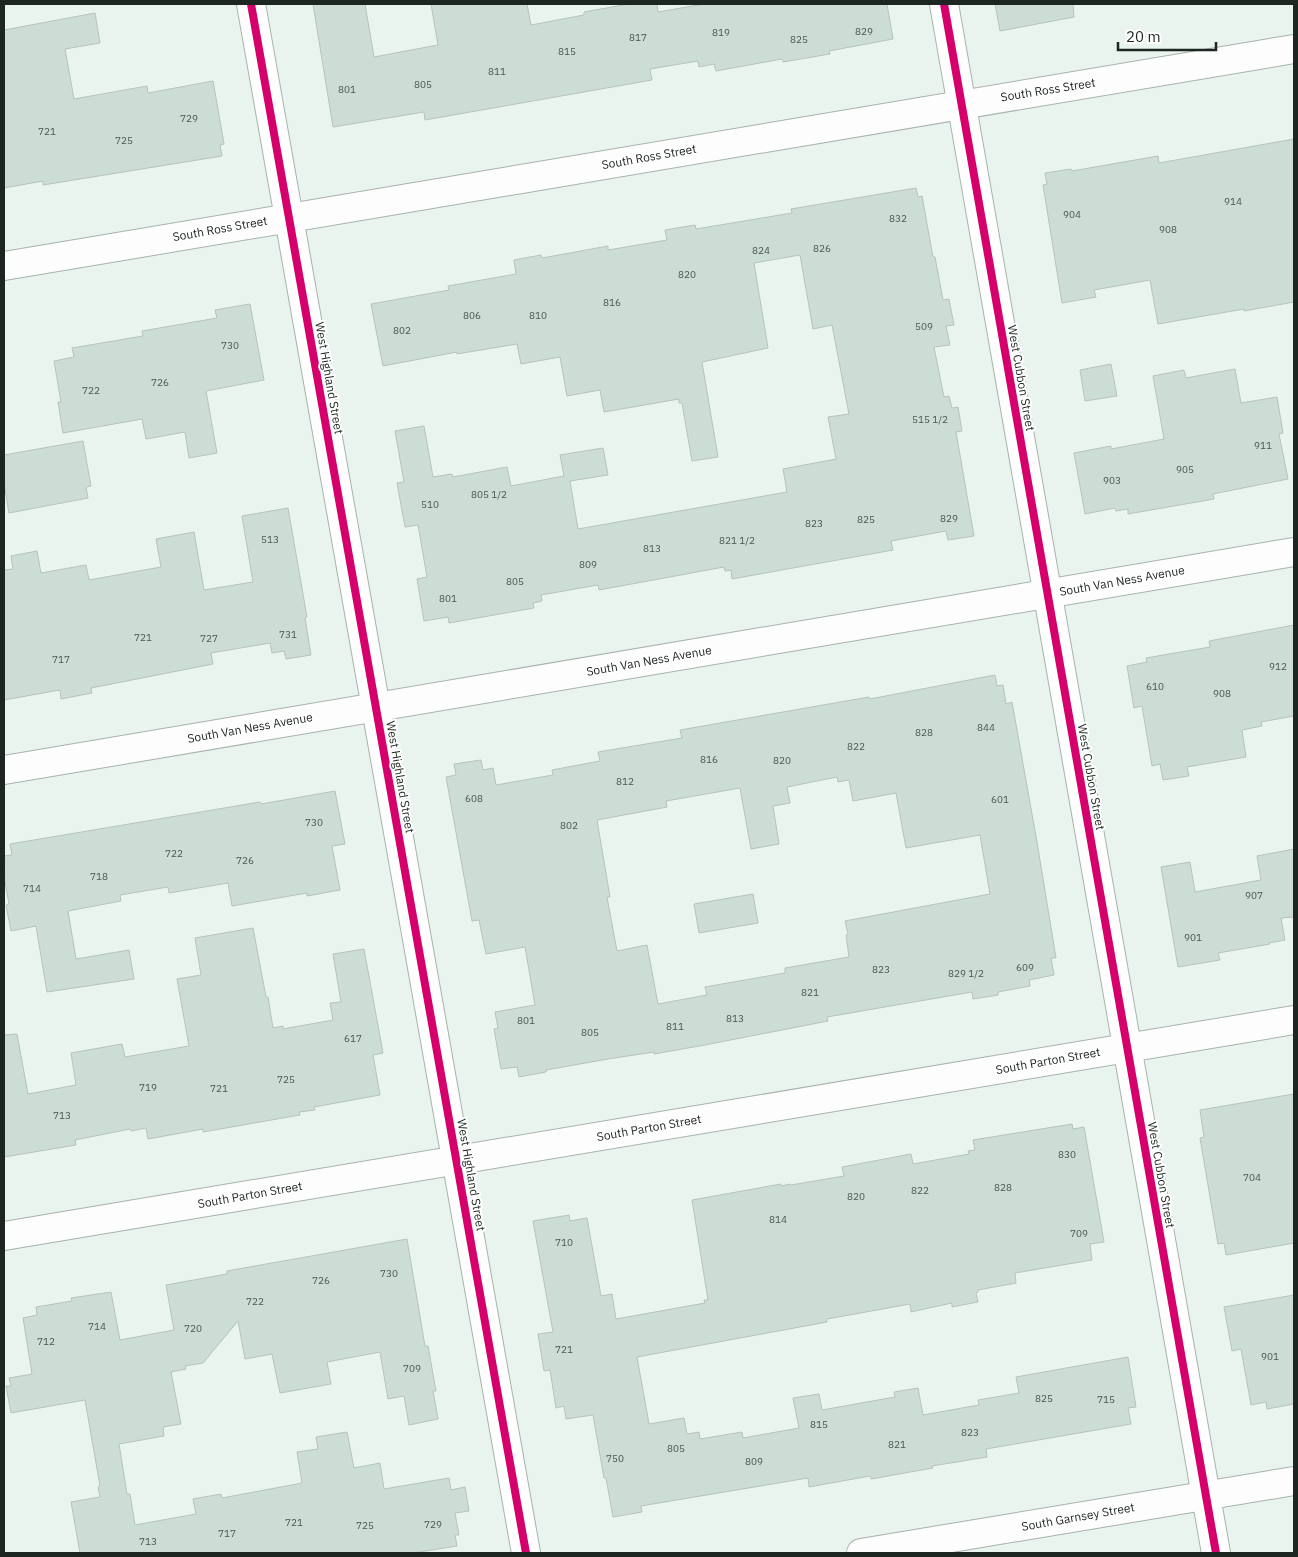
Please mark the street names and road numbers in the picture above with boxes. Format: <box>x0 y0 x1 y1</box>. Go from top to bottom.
street label: South Ross Street <box>999 75 1096 104</box>
street label: South Ross Street <box>600 141 697 172</box>
street label: South Ross Street <box>171 213 268 244</box>
street label: West Highland Street <box>312 321 347 435</box>
street label: West Cubbon Street <box>1005 324 1038 432</box>
street label: South Van Ness Avenue <box>1058 562 1186 599</box>
street label: South Van Ness Avenue <box>585 642 713 679</box>
street label: South Van Ness Avenue <box>186 709 314 746</box>
street label: West Highland Street <box>383 720 418 834</box>
street label: West Cubbon Street <box>1075 723 1108 831</box>
street label: South Parton Street <box>994 1044 1101 1077</box>
street label: South Parton Street <box>595 1111 702 1144</box>
street label: West Highland Street <box>454 1118 489 1232</box>
street label: West Cubbon Street <box>1145 1121 1178 1229</box>
street label: South Parton Street <box>196 1178 303 1211</box>
street label: South Garnsey Street <box>1020 1499 1136 1534</box>

